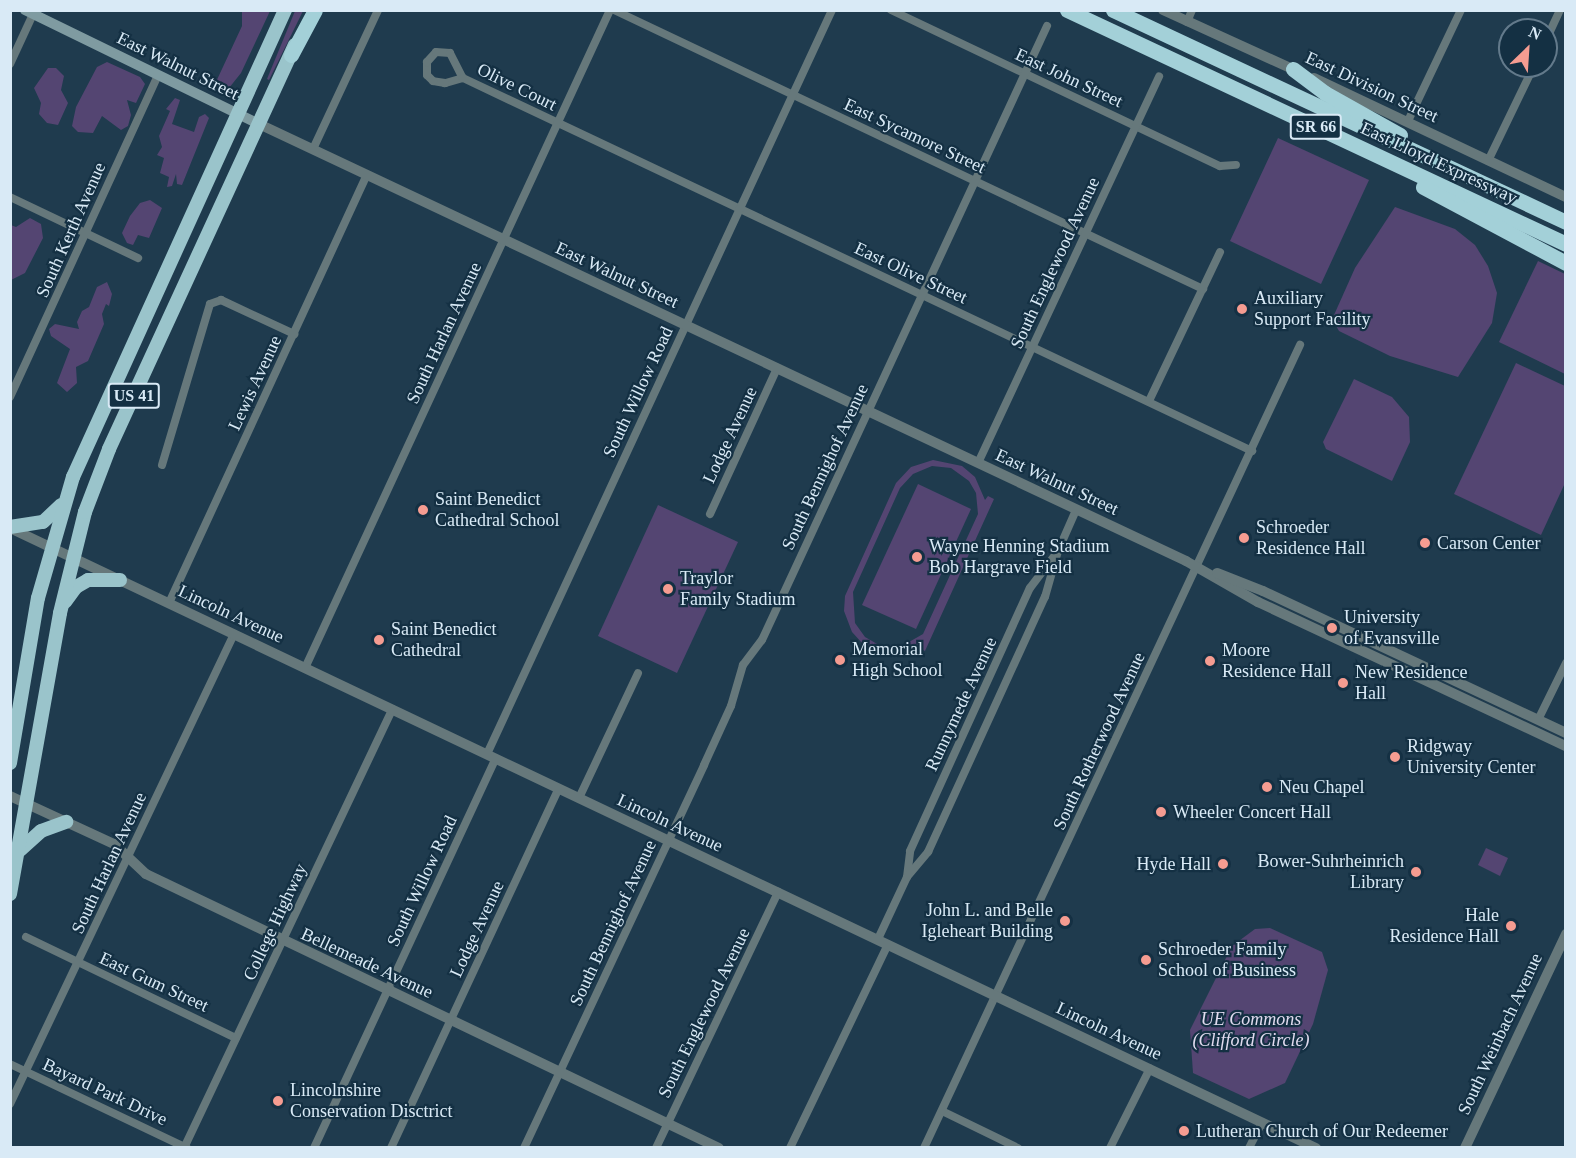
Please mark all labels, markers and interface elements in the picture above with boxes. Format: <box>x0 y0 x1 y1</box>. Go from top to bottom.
north arrow <box>1498 18 1558 78</box>
text: N <box>1526 23 1544 43</box>
street label: East Walnut Street <box>113 27 243 105</box>
street label: East John Street <box>1012 44 1126 112</box>
street label: East Division Street <box>1302 47 1442 127</box>
street label: Olive Court <box>474 59 560 115</box>
street label: East Sycamore Street <box>841 94 989 178</box>
road number: SR 66 <box>1289 114 1343 140</box>
street label: East Lloyd Expressway <box>1357 117 1521 209</box>
street label: South Kerth Avenue <box>31 159 111 301</box>
street label: South Englewood Avenue <box>1006 173 1104 353</box>
street label: East Walnut Street <box>552 237 682 313</box>
street label: East Olive Street <box>851 237 971 309</box>
street label: South Harlan Avenue <box>402 258 486 408</box>
place label: Auxiliary Support Facility <box>1254 288 1370 330</box>
marker: Auxiliary Support Facility <box>1235 302 1249 316</box>
street label: South Willow Road <box>598 323 678 461</box>
street label: Lewis Avenue <box>223 332 287 434</box>
street label: South Bennighof Avenue <box>777 380 873 554</box>
road number: US 41 <box>107 383 161 409</box>
street label: Lodge Avenue <box>698 383 762 487</box>
street label: East Walnut Street <box>992 444 1122 520</box>
place label: Saint Benedict Cathedral School <box>435 489 559 532</box>
marker: Saint Benedict Cathedral School <box>416 503 430 517</box>
place label: Schroeder Residence Hall <box>1256 517 1365 560</box>
marker: Schroeder Residence Hall <box>1237 531 1251 545</box>
place label: Carson Center <box>1437 532 1540 554</box>
place label: Wayne Henning Stadium Bob Hargrave Field <box>929 536 1110 578</box>
marker: Carson Center <box>1418 536 1432 550</box>
marker: Wayne Henning Stadium Bob Hargrave Field <box>910 550 924 564</box>
place label: Traylor Family Stadium <box>680 568 796 610</box>
street label: Lincoln Avenue <box>174 580 288 648</box>
marker: Traylor Family Stadium <box>661 582 675 596</box>
place label: University of Evansville <box>1344 607 1439 650</box>
place label: Saint Benedict Cathedral <box>391 619 496 662</box>
marker: University of Evansville <box>1325 621 1339 635</box>
marker: Saint Benedict Cathedral <box>372 633 386 647</box>
street label: Runnymede Avenue <box>920 633 1002 775</box>
place label: Memorial High School <box>852 639 943 682</box>
place label: Moore Residence Hall <box>1222 640 1331 682</box>
street label: South Rotherwood Avenue <box>1048 648 1150 834</box>
marker: Memorial High School <box>833 653 847 667</box>
marker: Moore Residence Hall <box>1203 654 1217 668</box>
place label: New Residence Hall <box>1355 662 1467 704</box>
marker: New Residence Hall <box>1336 676 1350 690</box>
place label: Ridgway University Center <box>1407 736 1535 778</box>
marker: Ridgway University Center <box>1388 750 1402 764</box>
place label: Neu Chapel <box>1279 776 1364 798</box>
marker: Neu Chapel <box>1260 780 1274 794</box>
street label: South Harlan Avenue <box>67 788 151 938</box>
street label: Lincoln Avenue <box>613 789 727 857</box>
place label: Wheeler Concert Hall <box>1173 801 1331 823</box>
marker: Wheeler Concert Hall <box>1154 805 1168 819</box>
street label: South Willow Road <box>382 812 462 950</box>
street label: South Bennighof Avenue <box>565 836 661 1010</box>
place label: Bower-Suhrheinrich Library <box>1257 851 1404 894</box>
place label: Hyde Hall <box>1137 853 1211 875</box>
marker: Hyde Hall <box>1216 857 1230 871</box>
street label: College Highway <box>238 860 312 984</box>
marker: Bower-Suhrheinrich Library <box>1409 865 1423 879</box>
street label: Lodge Avenue <box>445 877 509 981</box>
place label: John L. and Belle Igleheart Building <box>922 900 1053 942</box>
place label: Hale Residence Hall <box>1390 905 1499 948</box>
marker: John L. and Belle Igleheart Building <box>1058 914 1072 928</box>
marker: Hale Residence Hall <box>1504 919 1518 933</box>
street label: Bellemeade Avenue <box>297 923 437 1003</box>
street label: South Englewood Avenue <box>653 924 755 1102</box>
place label: Schroeder Family School of Business <box>1158 939 1296 982</box>
street label: East Gum Street <box>96 947 212 1017</box>
street label: South Weinbach Avenue <box>1453 949 1547 1119</box>
marker: Schroeder Family School of Business <box>1139 953 1153 967</box>
street label: Lincoln Avenue <box>1052 997 1166 1065</box>
park label: UE Commons (Clifford Circle) <box>1192 1009 1310 1052</box>
street label: Bayard Park Drive <box>39 1054 171 1130</box>
place label: Lincolnshire Conservation Disctrict <box>290 1080 452 1122</box>
marker: Lincolnshire Conservation Disctrict <box>271 1094 285 1108</box>
place label: Lutheran Church of Our Redeemer <box>1196 1120 1448 1142</box>
marker: Lutheran Church of Our Redeemer <box>1177 1124 1191 1138</box>

